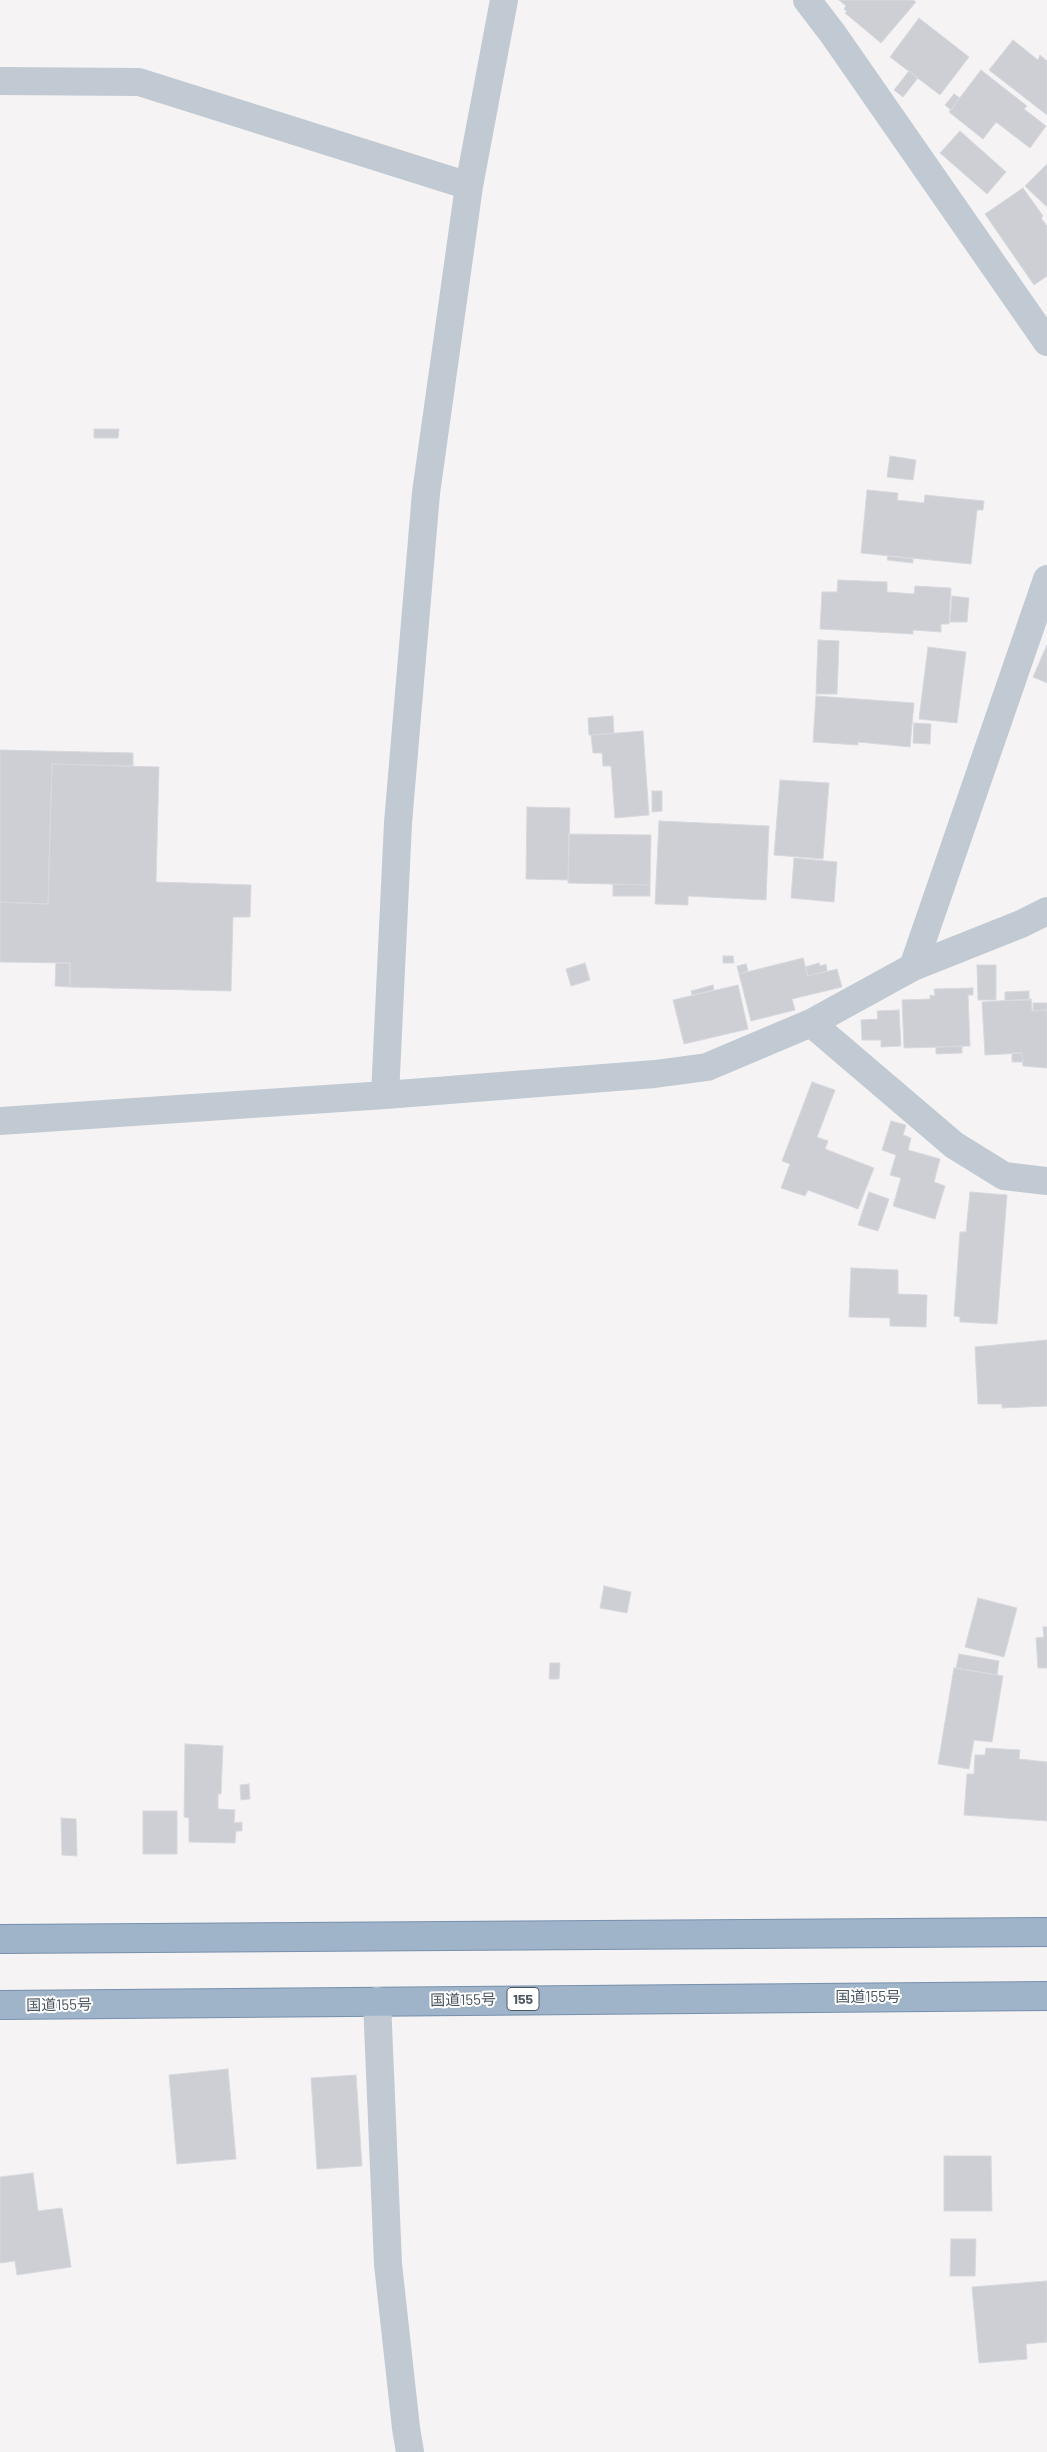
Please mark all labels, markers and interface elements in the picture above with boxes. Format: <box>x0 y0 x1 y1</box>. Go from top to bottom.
road number: 155 <box>507 1988 539 2010</box>
street label: 国道155号 <box>835 1988 901 2006</box>
street label: 国道155号 <box>430 1990 496 2010</box>
street label: 国道155号 <box>26 1995 92 2015</box>

